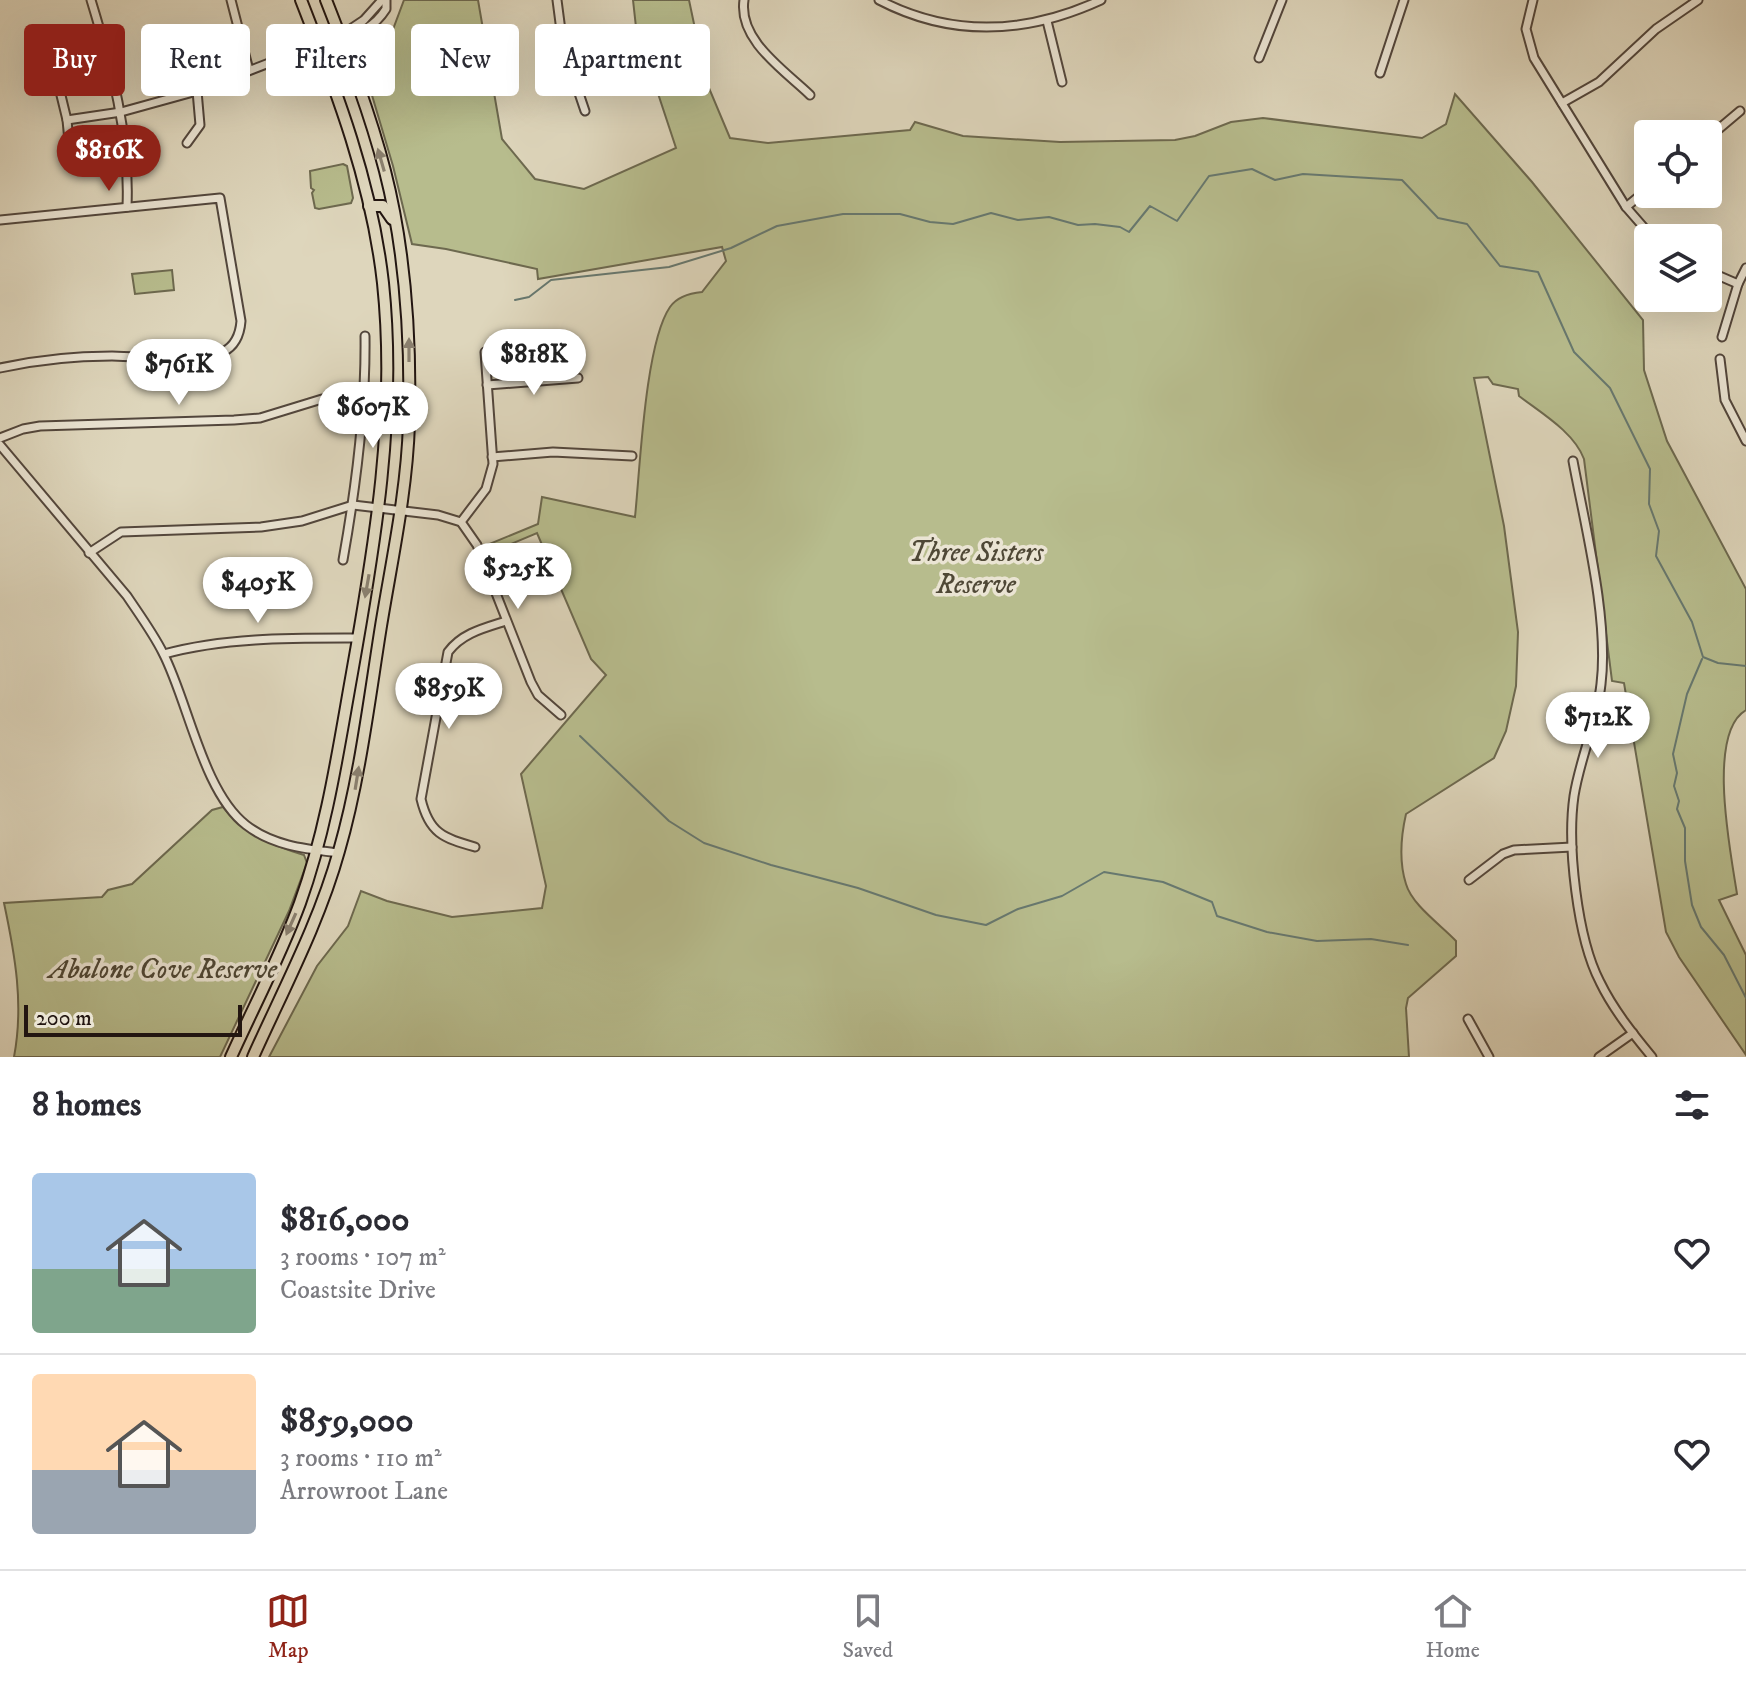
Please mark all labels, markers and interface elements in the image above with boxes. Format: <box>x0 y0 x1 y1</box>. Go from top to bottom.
chip: Buy <box>24 24 125 96</box>
chip: Rent <box>141 24 250 96</box>
chip: Filters <box>266 24 395 96</box>
chip: New <box>411 24 519 96</box>
chip: Apartment <box>535 24 710 96</box>
map controls <box>1634 120 1722 312</box>
button: locate <box>1634 120 1722 208</box>
pin: $816K <box>53 125 165 193</box>
text: $816K <box>75 134 143 167</box>
one-way arrow <box>374 148 387 172</box>
button: layers <box>1634 224 1722 312</box>
pin: $818K <box>478 329 590 397</box>
one-way arrow <box>403 337 415 362</box>
text: $818K <box>500 338 568 371</box>
pin: $761K <box>123 339 235 407</box>
text: $761K <box>145 348 214 381</box>
pin: $607K <box>317 382 429 450</box>
text: $607K <box>336 391 410 424</box>
park label: Three Sisters Reserve <box>909 535 1044 602</box>
pin: $525K <box>462 543 574 611</box>
text: $525K <box>483 552 553 585</box>
pin: $405K <box>202 557 314 625</box>
text: $405K <box>221 566 295 599</box>
one-way arrow <box>360 574 373 599</box>
pin: $859K <box>393 663 505 731</box>
text: $859K <box>413 672 485 705</box>
pin: $712K <box>1542 692 1654 760</box>
text: $712K <box>1564 701 1632 734</box>
one-way arrow <box>351 765 363 790</box>
one-way arrow <box>284 912 298 936</box>
park label: Abalone Cove Reserve <box>46 952 278 987</box>
scale bar <box>24 1001 242 1037</box>
text: 200 m <box>36 1005 92 1032</box>
icon: filters <box>1670 1083 1714 1127</box>
text: 8 homes <box>32 1084 141 1126</box>
text: $816,000 <box>280 1199 410 1241</box>
icon: home <box>96 1205 192 1301</box>
icon: heart <box>1670 1231 1714 1275</box>
text: 3 rooms · 107 m² <box>280 1241 446 1274</box>
text: Coastsite Drive <box>280 1274 436 1307</box>
text: $859,000 <box>280 1400 413 1442</box>
icon: home <box>96 1406 192 1502</box>
icon: heart <box>1670 1432 1714 1476</box>
text: 3 rooms · 110 m² <box>280 1442 442 1475</box>
text: Arrowroot Lane <box>280 1475 448 1508</box>
tab: Map <box>266 1589 310 1664</box>
tab: Saved <box>843 1589 893 1664</box>
tab: Home <box>1425 1589 1480 1664</box>

